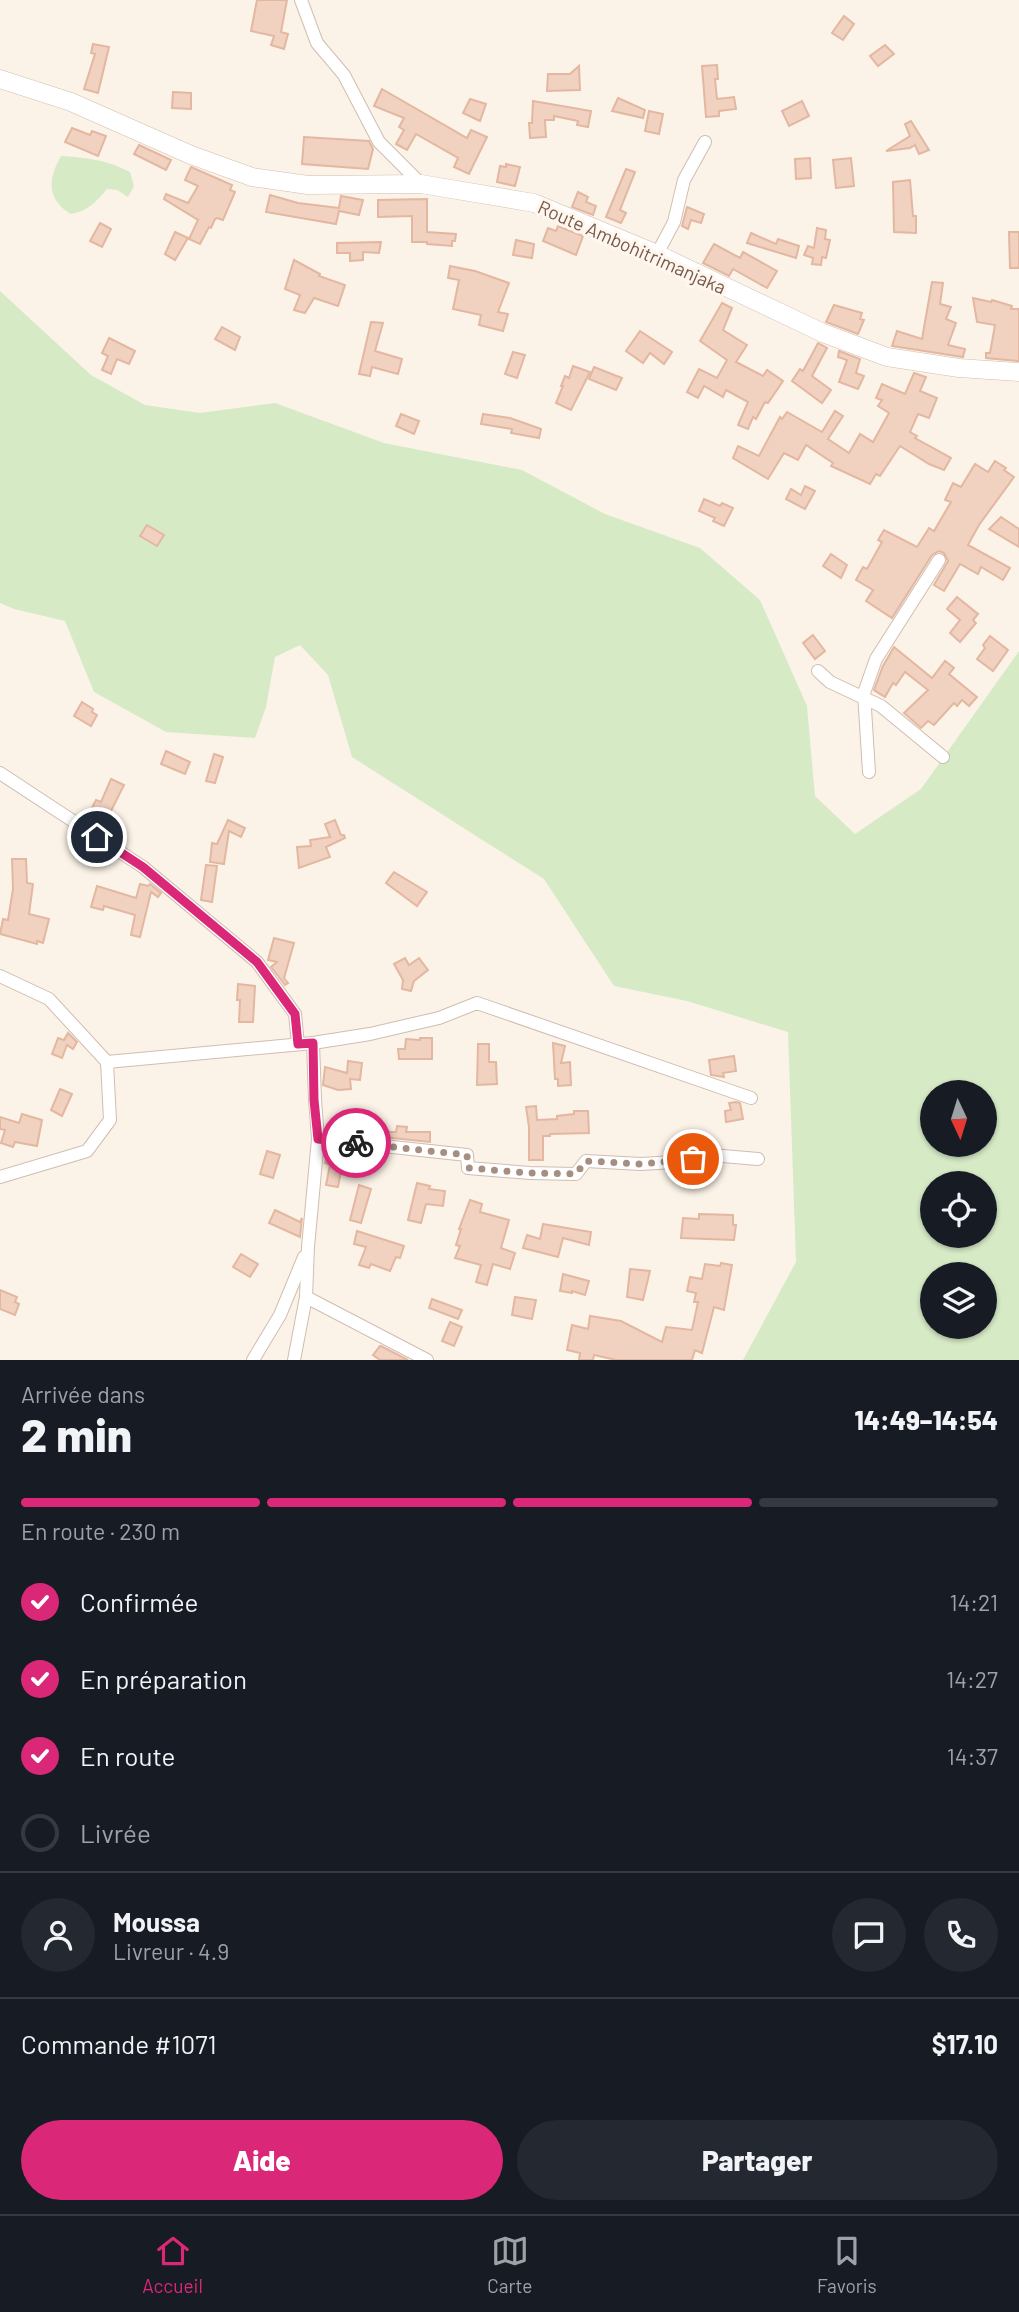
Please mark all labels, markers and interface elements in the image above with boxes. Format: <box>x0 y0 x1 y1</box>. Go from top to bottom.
street label: Route Ambohitrimanjaka <box>535 195 730 298</box>
pin <box>67 807 127 867</box>
icon: home <box>78 818 116 856</box>
north arrow <box>920 1080 998 1157</box>
map controls <box>920 1080 997 1339</box>
courier <box>321 1108 391 1178</box>
icon: bike <box>337 1124 375 1162</box>
pin <box>663 1129 723 1189</box>
icon: bag <box>674 1140 712 1178</box>
button: locate <box>920 1171 997 1248</box>
button: layers <box>920 1262 997 1339</box>
text: Arrivée dans <box>21 1380 145 1408</box>
text: 14:49–14:54 <box>855 1404 998 1435</box>
text: 2 min <box>21 1406 132 1461</box>
text: En route · 230 m <box>21 1517 180 1545</box>
icon: check <box>21 1583 59 1621</box>
text: Confirmée <box>80 1586 198 1617</box>
text: 14:21 <box>949 1588 998 1616</box>
icon: check <box>21 1660 59 1698</box>
text: En préparation <box>80 1663 247 1694</box>
text: 14:27 <box>946 1665 998 1693</box>
icon: check <box>21 1737 59 1775</box>
text: En route <box>80 1740 175 1771</box>
text: 14:37 <box>947 1742 998 1770</box>
text: Livrée <box>80 1817 151 1848</box>
button: person <box>21 1898 95 1972</box>
button: chat <box>832 1898 906 1972</box>
button: phone <box>924 1898 998 1972</box>
text: Moussa <box>113 1906 200 1937</box>
text: Livreur · 4.9 <box>113 1937 229 1965</box>
text: Commande #1071 <box>21 2028 217 2059</box>
text: $17.10 <box>932 2028 998 2059</box>
button: Aide <box>21 2120 503 2200</box>
button: Partager <box>517 2120 998 2200</box>
tab: Accueil <box>142 2232 203 2297</box>
tab: Carte <box>487 2232 532 2297</box>
tab: Favoris <box>817 2232 877 2297</box>

